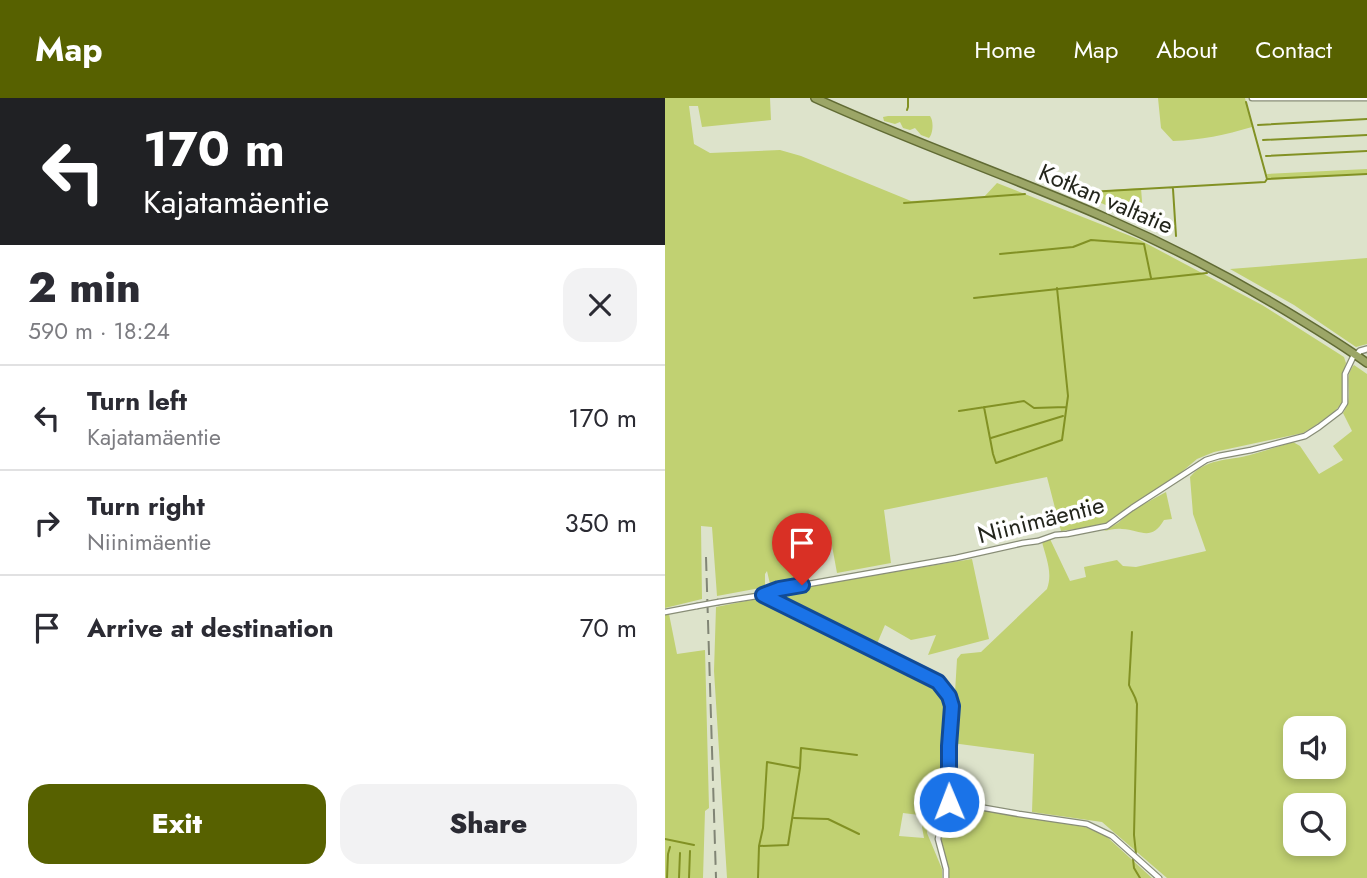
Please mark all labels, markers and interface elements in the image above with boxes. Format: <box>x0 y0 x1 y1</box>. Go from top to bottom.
text: Map <box>35 26 103 73</box>
text: Home <box>974 32 1036 67</box>
text: Map <box>1074 32 1118 67</box>
text: About <box>1156 32 1217 67</box>
text: Contact <box>1255 32 1332 67</box>
text: 170 m <box>143 114 285 184</box>
icon: left <box>28 126 119 217</box>
street label: Kotkan valtatie <box>1034 155 1179 243</box>
text: Kajatamäentie <box>143 179 329 225</box>
text: 2 min <box>28 257 141 318</box>
button: close <box>563 268 637 342</box>
text: 590 m · 18:24 <box>28 314 170 348</box>
text: Turn left <box>87 382 187 420</box>
icon: left <box>28 399 66 437</box>
text: 170 m <box>568 399 637 437</box>
text: Kajatamäentie <box>87 420 221 454</box>
text: Turn right <box>87 487 205 525</box>
street label: Niinimäentie <box>974 487 1108 552</box>
icon: right <box>28 504 66 542</box>
text: 350 m <box>564 504 637 542</box>
pin <box>772 513 832 585</box>
icon: arrive <box>783 524 821 562</box>
text: Niinimäentie <box>87 525 211 559</box>
icon: arrive <box>28 609 66 647</box>
text: Arrive at destination <box>87 609 334 647</box>
text: 70 m <box>580 609 637 647</box>
map controls <box>1283 716 1346 856</box>
button: sound <box>1283 716 1346 779</box>
position arrow <box>912 765 986 839</box>
button: Exit <box>28 784 326 864</box>
button: Share <box>340 784 637 864</box>
button: search <box>1283 793 1346 856</box>

